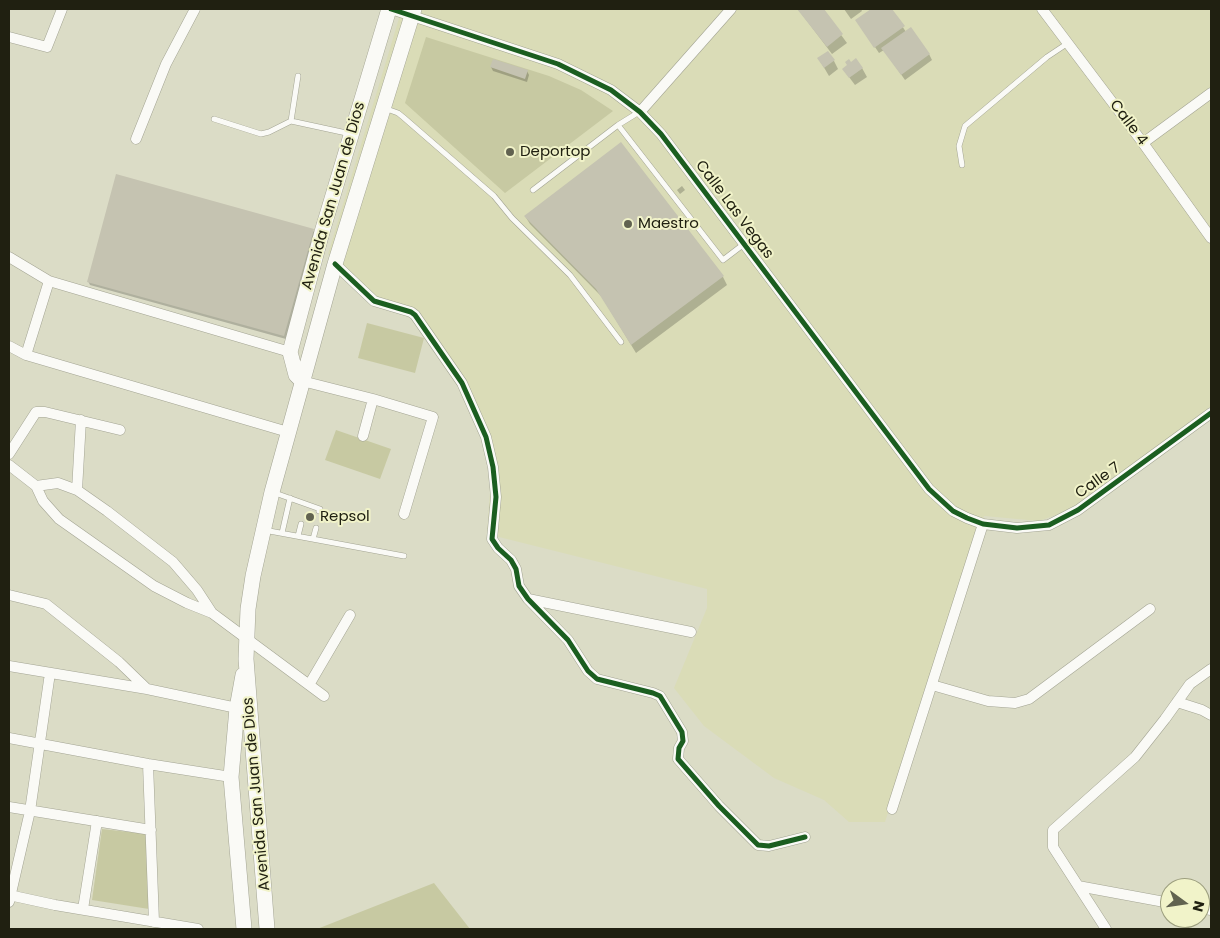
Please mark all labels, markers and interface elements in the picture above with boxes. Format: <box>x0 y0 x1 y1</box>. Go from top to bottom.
street label: Calle 4 <box>1105 97 1151 149</box>
street label: Avenida San Juan de Dios <box>299 100 369 292</box>
place label: Deportop <box>520 143 590 161</box>
marker: Deportop <box>504 146 516 158</box>
street label: Calle Las Vegas <box>691 157 777 263</box>
place label: Maestro <box>638 215 699 233</box>
marker: Maestro <box>622 218 634 230</box>
street label: Calle 7 <box>1072 459 1124 503</box>
place label: Repsol <box>320 508 370 526</box>
marker: Repsol <box>304 511 316 523</box>
street label: Avenida San Juan de Dios <box>240 696 274 892</box>
north arrow <box>1160 878 1210 928</box>
text: N <box>1188 899 1210 914</box>

